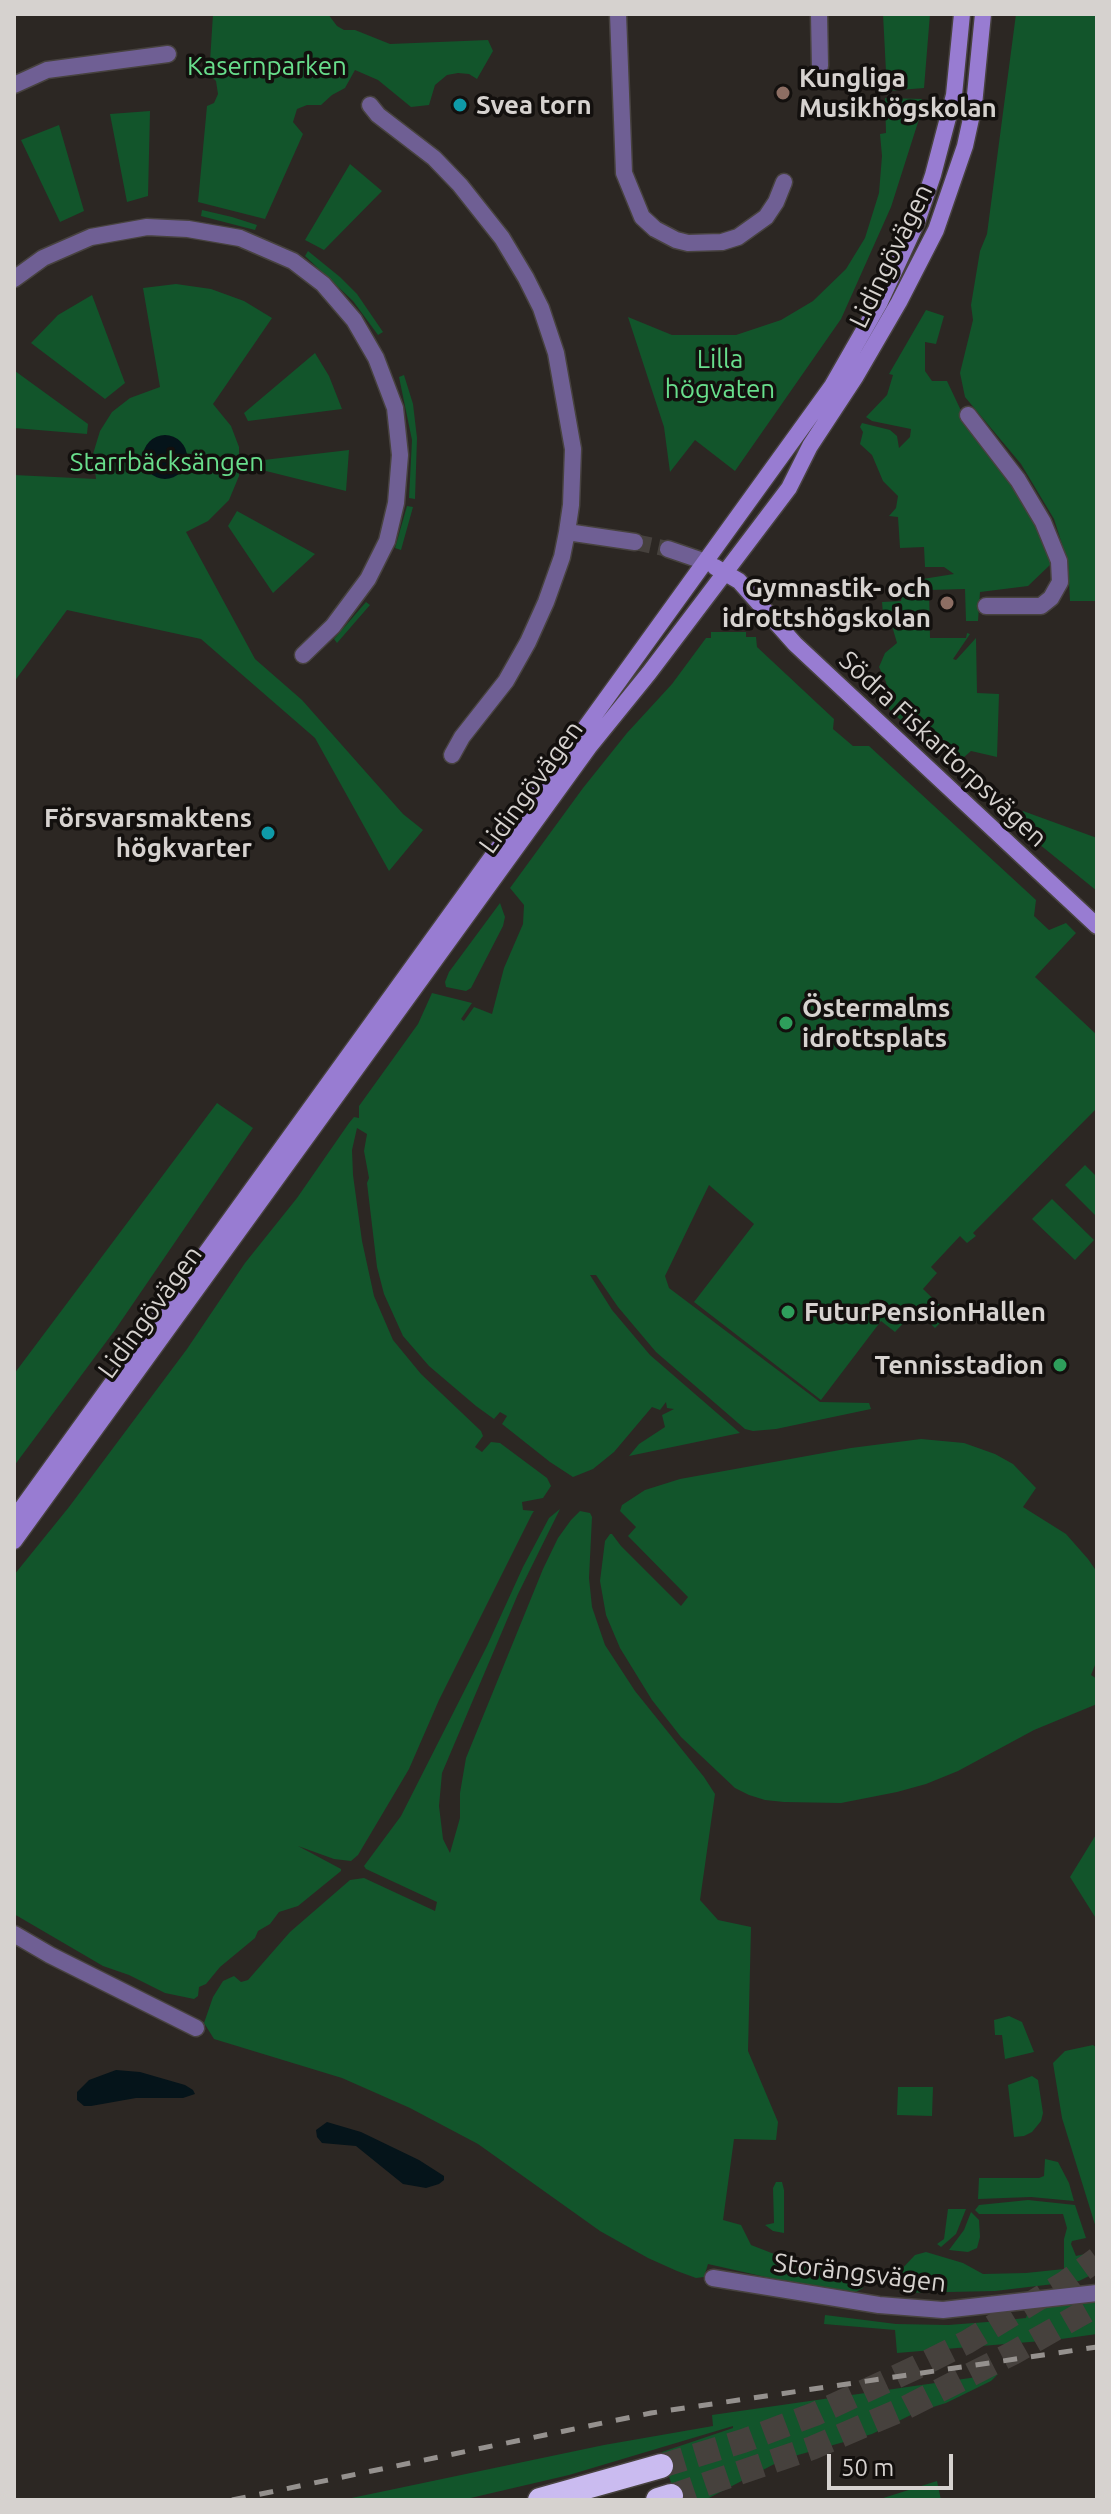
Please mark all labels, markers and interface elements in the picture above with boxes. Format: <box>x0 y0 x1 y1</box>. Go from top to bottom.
park label: Kasernparken <box>187 50 347 82</box>
place label: Kungliga Musikhögskolan <box>799 62 997 124</box>
marker: Kungliga Musikhögskolan <box>774 84 792 102</box>
place label: Svea torn <box>476 89 592 121</box>
marker: Svea torn <box>451 96 469 114</box>
street label: Lidingövägen <box>843 179 939 333</box>
park label: Lilla högvaten <box>665 343 775 404</box>
park label: Starrbäcksängen <box>70 446 264 478</box>
place label: Gymnastik- och idrottshögskolan <box>722 572 931 634</box>
marker: Gymnastik- och idrottshögskolan <box>938 594 956 612</box>
street label: Södra Fiskartorpsvägen <box>833 645 1053 853</box>
street label: Lidingövägen <box>472 715 590 859</box>
place label: Försvarsmaktens högkvarter <box>44 802 252 864</box>
marker: Försvarsmaktens högkvarter <box>259 824 277 842</box>
place label: Östermalms idrottsplats <box>802 992 950 1054</box>
marker: Östermalms idrottsplats <box>777 1014 795 1032</box>
street label: Lidingövägen <box>91 1240 209 1384</box>
place label: FuturPensionHallen <box>804 1296 1046 1328</box>
marker: FuturPensionHallen <box>779 1303 797 1321</box>
place label: Tennisstadion <box>874 1349 1044 1381</box>
marker: Tennisstadion <box>1051 1356 1069 1374</box>
street label: Storängsvägen <box>772 2247 948 2299</box>
scale bar <box>831 2438 957 2488</box>
text: 50 m <box>841 2454 894 2481</box>

